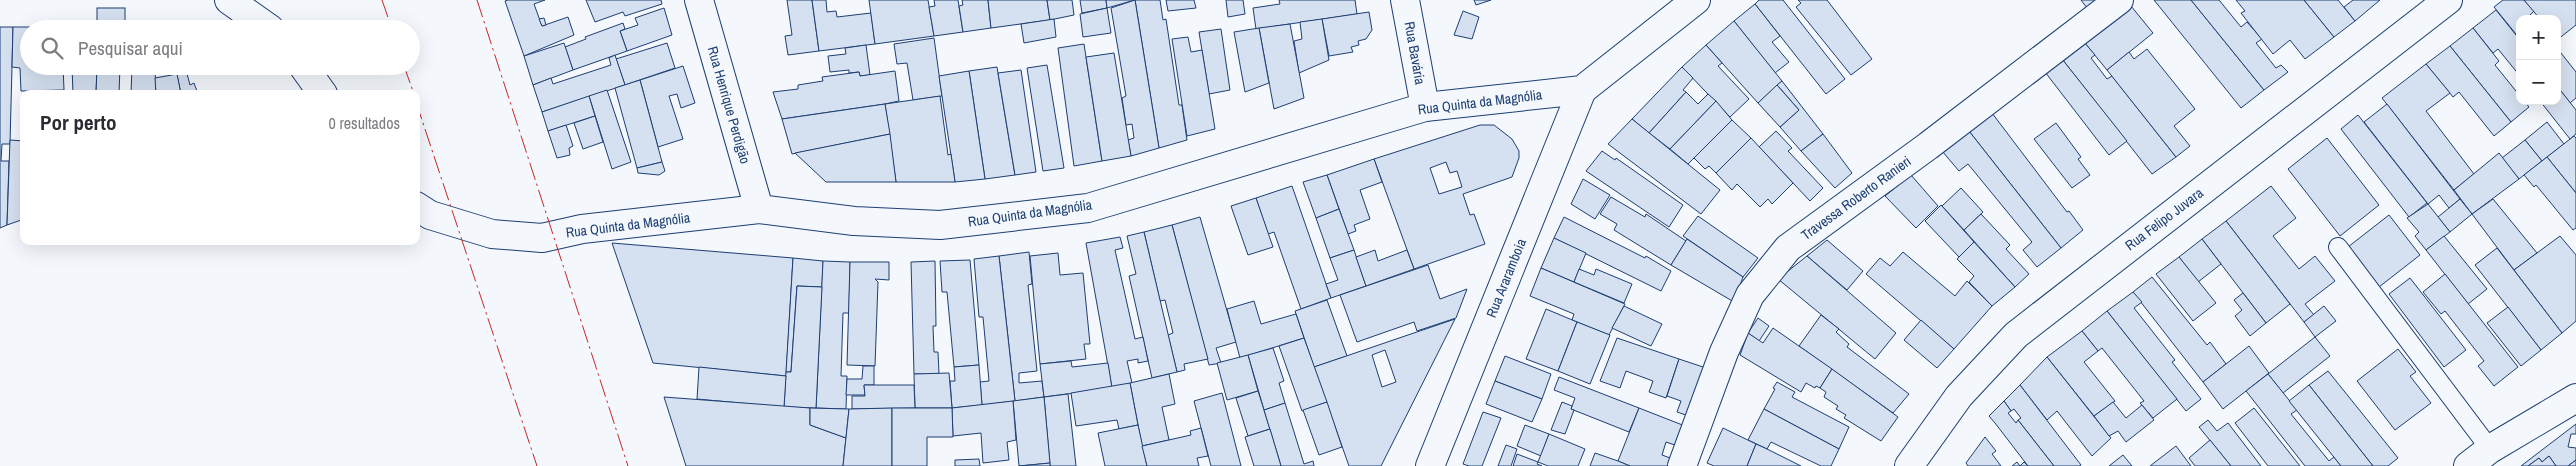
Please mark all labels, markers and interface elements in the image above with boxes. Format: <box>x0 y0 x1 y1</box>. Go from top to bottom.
map controls <box>2516 15 2561 105</box>
button: + <box>2516 15 2561 60</box>
search box <box>20 20 420 75</box>
street label: Rua Bavária <box>1401 20 1430 87</box>
icon: search <box>38 34 66 62</box>
text: Pesquisar aqui <box>78 35 183 61</box>
street label: Rua Henrique Perdigão <box>704 44 754 166</box>
button: − <box>2516 60 2561 105</box>
street label: Rua Quinta da Magnólia <box>1417 85 1544 119</box>
text: Por perto <box>40 108 117 137</box>
text: 0 resultados <box>329 112 400 134</box>
street label: Travessa Roberto Ranieri <box>1797 152 1915 244</box>
street label: Rua Felipo Juvara <box>2121 183 2207 254</box>
street label: Rua Quinta da Magnólia <box>967 195 1094 231</box>
street label: Rua Quinta da Magnólia <box>565 208 692 242</box>
street label: Rua Araramboia <box>1482 235 1530 320</box>

